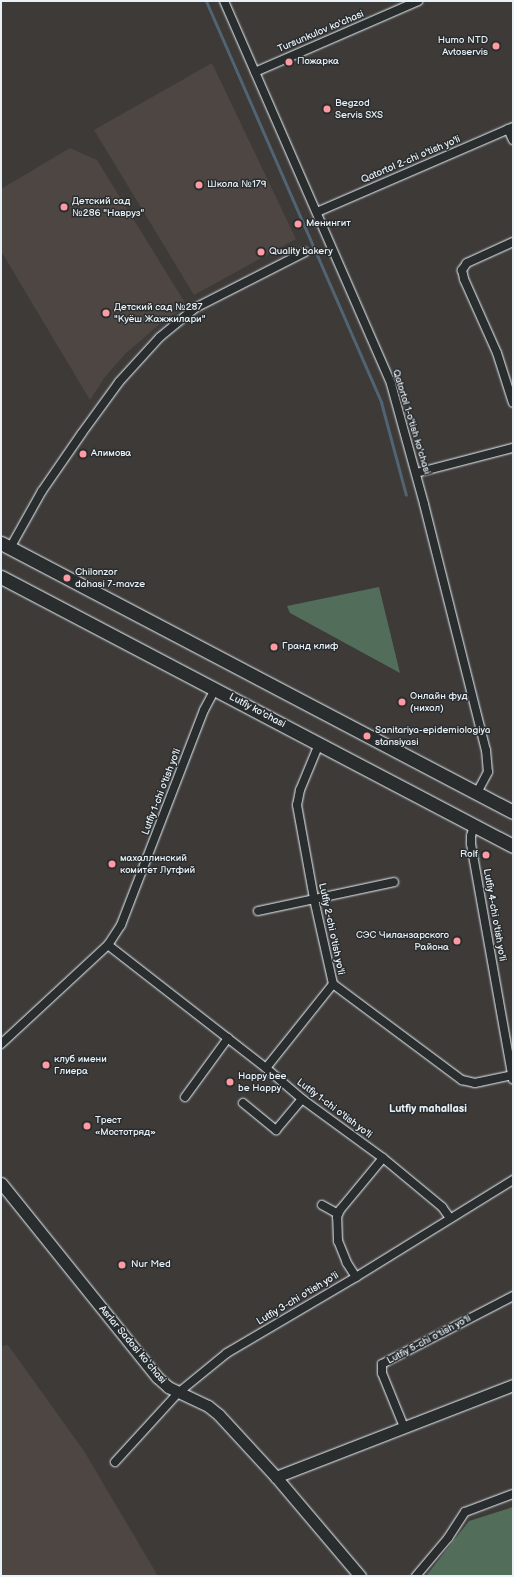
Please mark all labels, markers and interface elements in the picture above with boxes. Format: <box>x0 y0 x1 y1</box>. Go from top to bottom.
street label: Tursunkulov ko'chasi <box>276 8 366 56</box>
place label: Humo NTD Avtoservis <box>438 34 488 58</box>
marker: Humo NTD Avtoservis <box>491 41 501 51</box>
place label: Пожарка <box>297 56 339 68</box>
marker: Пожарка <box>284 57 294 67</box>
place label: Begzod Servis SXS <box>335 97 383 120</box>
marker: Begzod Servis SXS <box>322 104 332 114</box>
street label: Qatortol 2-chi o'tish yo'li <box>359 134 463 186</box>
place label: Школа №179 <box>207 179 267 191</box>
marker: Школа №179 <box>194 180 204 190</box>
place label: Детский сад №286 "Навруз" <box>72 195 144 218</box>
marker: Детский сад №286 "Навруз" <box>59 202 69 212</box>
place label: Менингит <box>306 218 351 230</box>
marker: Менингит <box>293 219 303 229</box>
place label: Quality bakery <box>269 246 333 258</box>
marker: Quality bakery <box>256 247 266 257</box>
place label: Детский сад №287 "Куёш Жажжилари" <box>114 301 205 324</box>
marker: Детский сад №287 "Куёш Жажжилари" <box>101 308 111 318</box>
street label: Qatortol 1-o'tish ko'chasi <box>389 368 433 476</box>
place label: Алимова <box>91 448 131 460</box>
marker: Алимова <box>78 449 88 459</box>
place label: Chilonzor dahasi 7-mavze <box>75 566 145 590</box>
marker: Chilonzor dahasi 7-mavze <box>62 573 72 583</box>
place label: Гранд клиф <box>282 641 338 653</box>
marker: Гранд клиф <box>269 642 279 652</box>
place label: Онлайн фуд (нихол) <box>410 690 468 714</box>
street label: Lutfiy ko'chasi <box>227 691 287 731</box>
marker: Онлайн фуд (нихол) <box>397 697 407 707</box>
place label: Sanitariya-epidemiologiya stansiyasi <box>375 724 491 748</box>
marker: Sanitariya-epidemiologiya stansiyasi <box>362 731 372 741</box>
street label: Lutfiy 1-chi o'tish yo'li <box>140 747 184 837</box>
place label: Rolf <box>460 849 478 861</box>
marker: Rolf <box>481 850 491 860</box>
place label: махаллинский комитет Лутфий <box>120 852 195 876</box>
marker: махаллинский комитет Лутфий <box>107 859 117 869</box>
street label: Lutfiy 4-chi o'tish yo'li <box>480 867 508 963</box>
street label: Lutfiy 2-chi o'tish yo'li <box>315 882 347 976</box>
place label: СЭС Чиланзарского Района <box>356 929 449 952</box>
marker: СЭС Чиланзарского Района <box>452 936 462 946</box>
place label: клуб имени Глиера <box>54 1053 107 1076</box>
marker: клуб имени Глиера <box>41 1060 51 1070</box>
place label: Happy bee be Happy <box>238 1070 287 1094</box>
street label: Lutfiy 1-chi o'tish yo'li <box>293 1076 375 1142</box>
marker: Happy bee be Happy <box>225 1077 235 1087</box>
district label: Lutfiy mahallasi <box>389 1102 467 1116</box>
place label: Трест «Мостотряд» <box>95 1114 156 1138</box>
marker: Трест «Мостотряд» <box>82 1121 92 1131</box>
marker: Nur Med <box>116 1259 128 1271</box>
place label: Nur Med <box>131 1259 171 1271</box>
street label: Lutfiy 3-chi o'tish yo'li <box>254 1269 342 1329</box>
street label: Asrlar Sadosi ko‘chasi <box>96 1303 168 1387</box>
street label: Lutfiy 5-chi o'tish yo'li <box>385 1313 473 1367</box>

